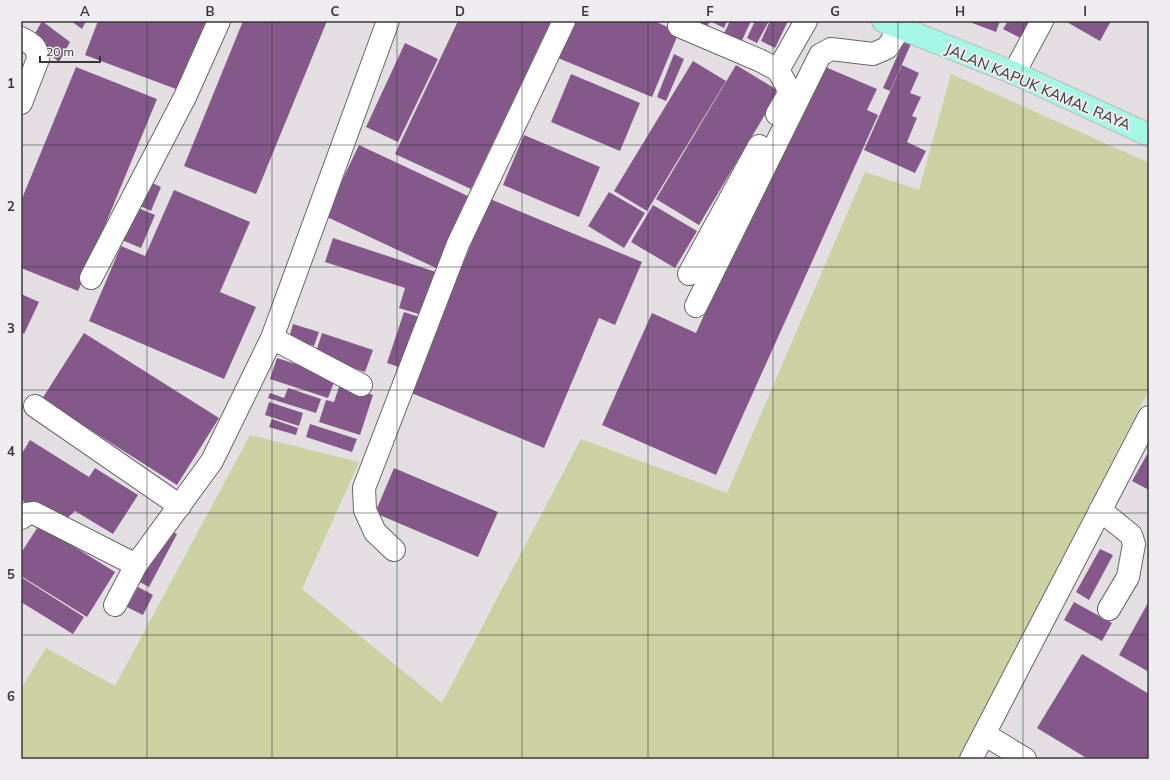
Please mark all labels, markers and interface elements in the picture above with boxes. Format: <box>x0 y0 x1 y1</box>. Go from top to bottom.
text: A <box>80 3 90 19</box>
text: B <box>206 3 215 19</box>
text: C <box>331 3 340 19</box>
text: D <box>455 3 465 19</box>
text: E <box>581 3 589 19</box>
text: F <box>706 3 714 19</box>
text: G <box>830 3 840 19</box>
text: H <box>955 3 965 19</box>
text: I <box>1083 3 1087 19</box>
scale bar <box>40 38 100 64</box>
street label: JALAN KAPUK KAMAL RAYA <box>943 39 1134 134</box>
text: 20 m <box>46 44 74 59</box>
text: 1 <box>7 75 15 91</box>
text: 2 <box>7 198 15 214</box>
text: 3 <box>7 320 15 336</box>
text: 4 <box>7 443 15 459</box>
text: 5 <box>7 566 15 582</box>
text: 6 <box>7 688 15 704</box>

